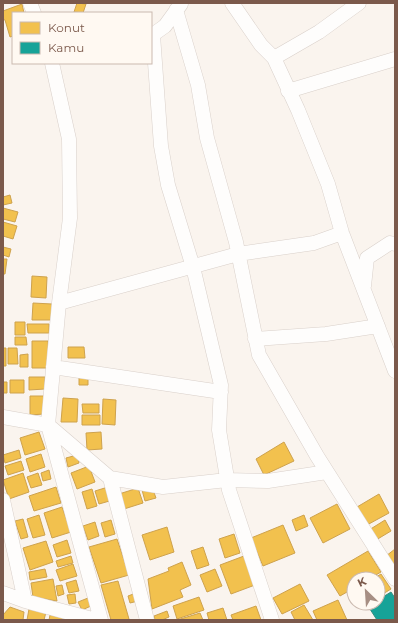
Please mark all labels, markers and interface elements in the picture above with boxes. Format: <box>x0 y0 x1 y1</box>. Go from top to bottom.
legend <box>12 12 152 64</box>
text: Konut <box>48 20 85 35</box>
text: Kamu <box>48 40 84 55</box>
north arrow <box>346 571 386 611</box>
text: K <box>355 574 369 590</box>

